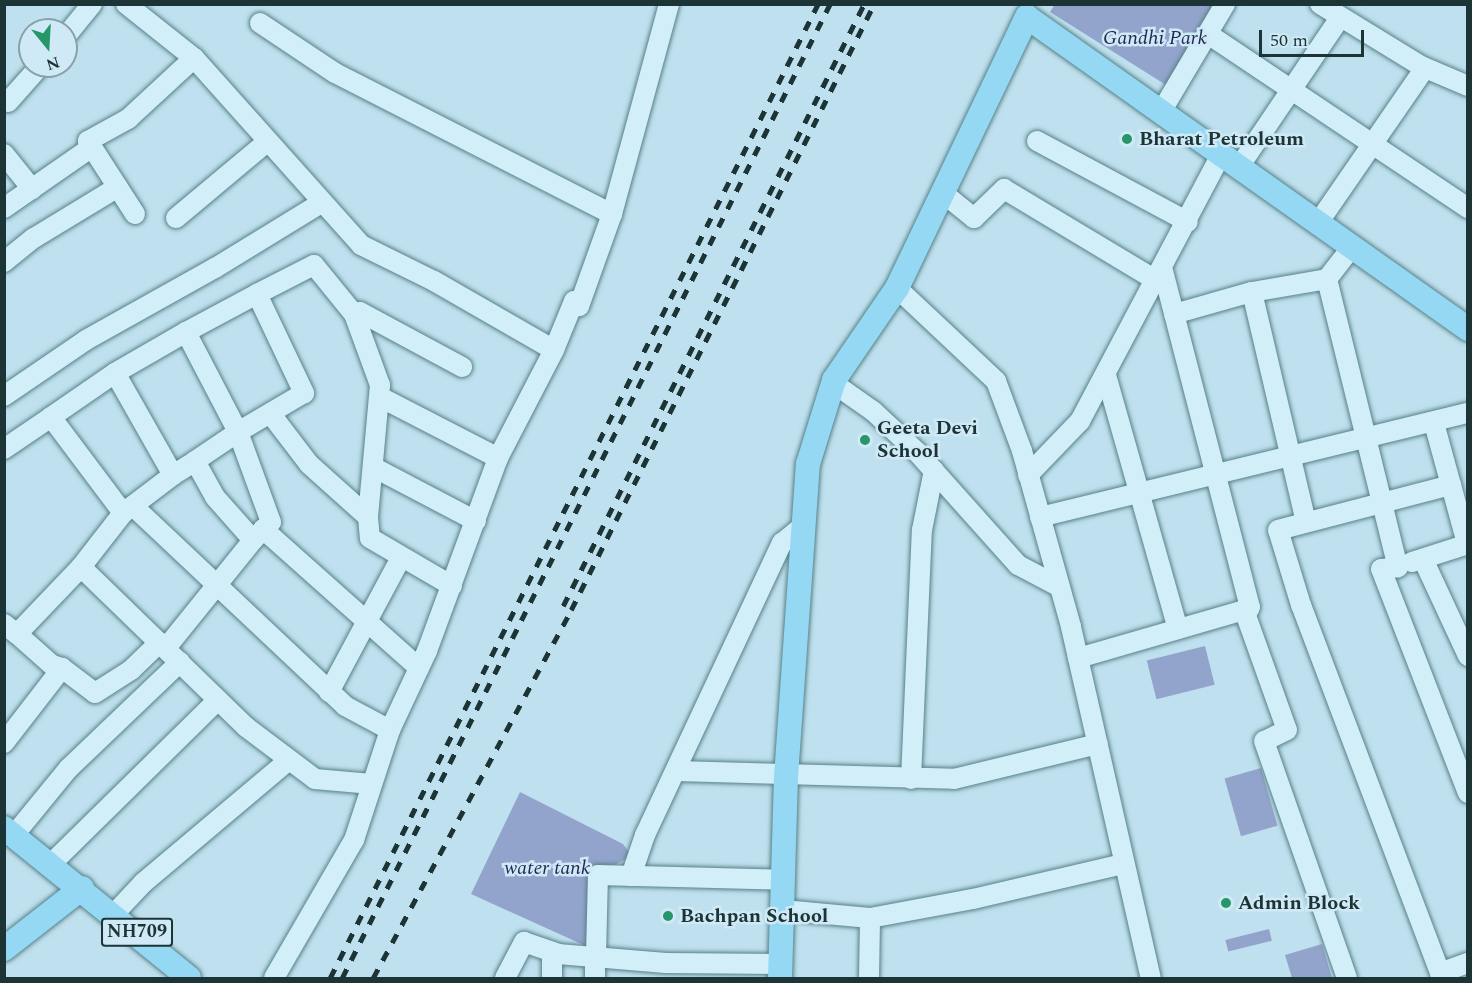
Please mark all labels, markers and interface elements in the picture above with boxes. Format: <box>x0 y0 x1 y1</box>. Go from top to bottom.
north arrow <box>18 18 78 78</box>
scale bar <box>1262 18 1367 56</box>
park label: Gandhi Park <box>1103 26 1207 50</box>
text: 50 m <box>1270 27 1308 54</box>
text: N <box>43 50 63 77</box>
place label: Bharat Petroleum <box>1139 127 1304 151</box>
marker: Bharat Petroleum <box>1120 132 1134 146</box>
place label: Geeta Devi School <box>877 416 978 463</box>
marker: Geeta Devi School <box>858 433 872 447</box>
park label: water tank <box>504 856 590 880</box>
place label: Admin Block <box>1238 891 1360 915</box>
marker: Admin Block <box>1219 896 1233 910</box>
place label: Bachpan School <box>680 904 828 928</box>
marker: Bachpan School <box>661 909 675 923</box>
road number: NH709 <box>101 917 173 947</box>

